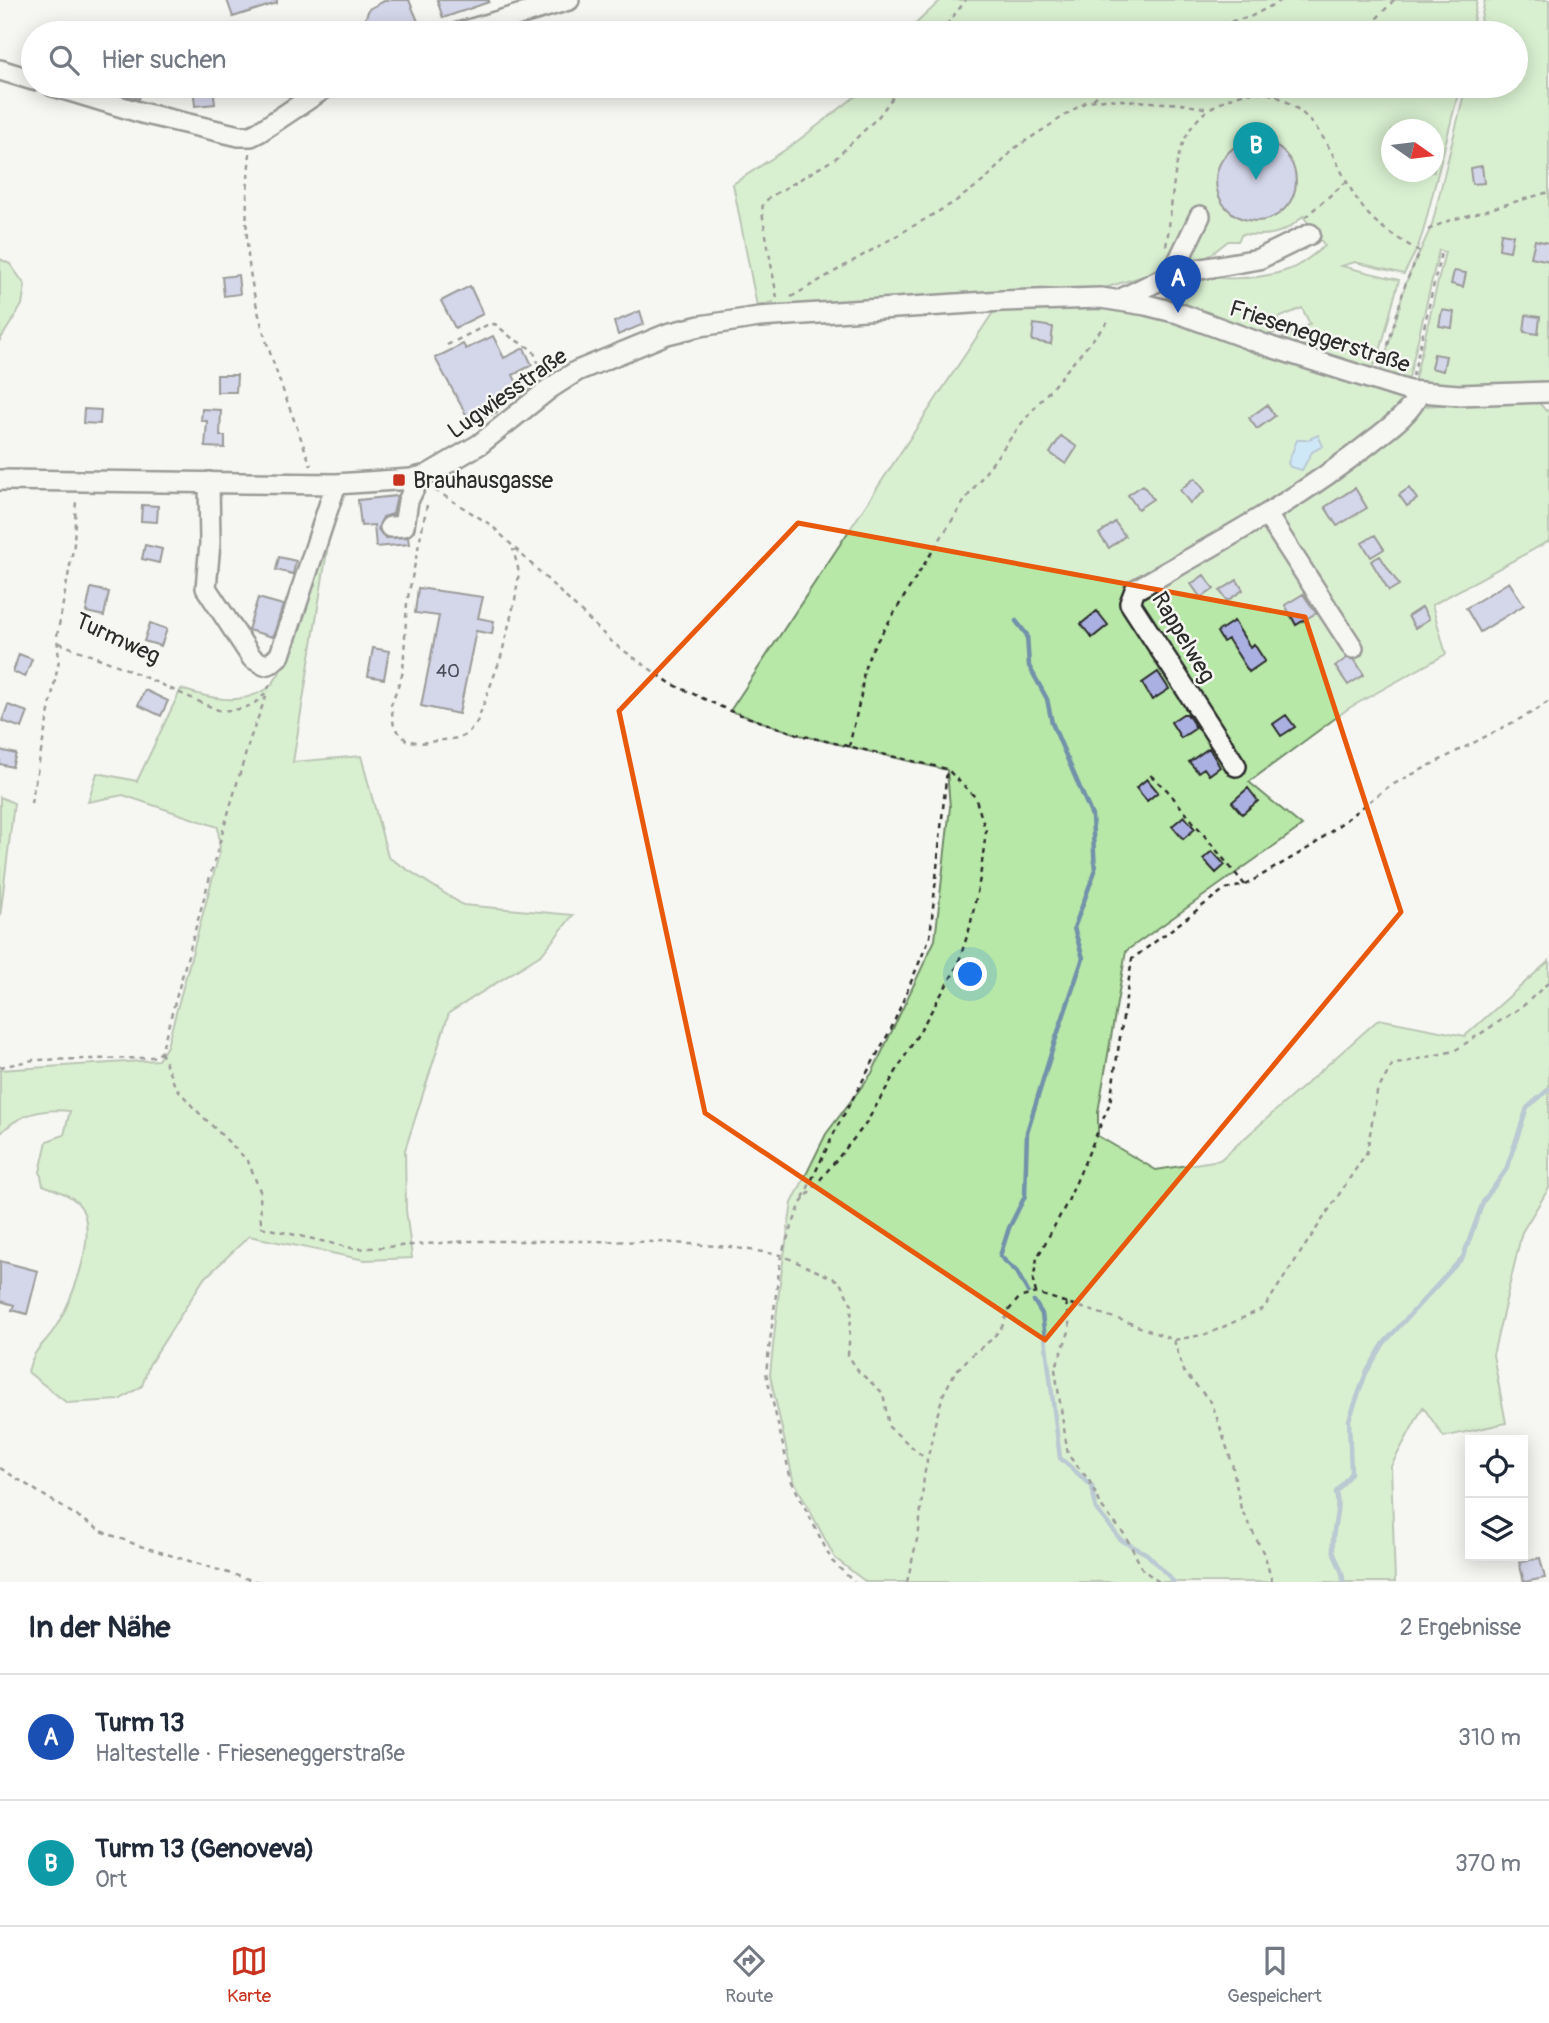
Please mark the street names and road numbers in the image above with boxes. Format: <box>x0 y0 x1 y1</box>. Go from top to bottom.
street label: Frieseneggerstraße <box>1226 294 1414 380</box>
street label: Lugwiesstraße <box>442 341 573 445</box>
street label: Rappelweg <box>1145 587 1222 688</box>
street label: Turmweg <box>71 606 165 671</box>

